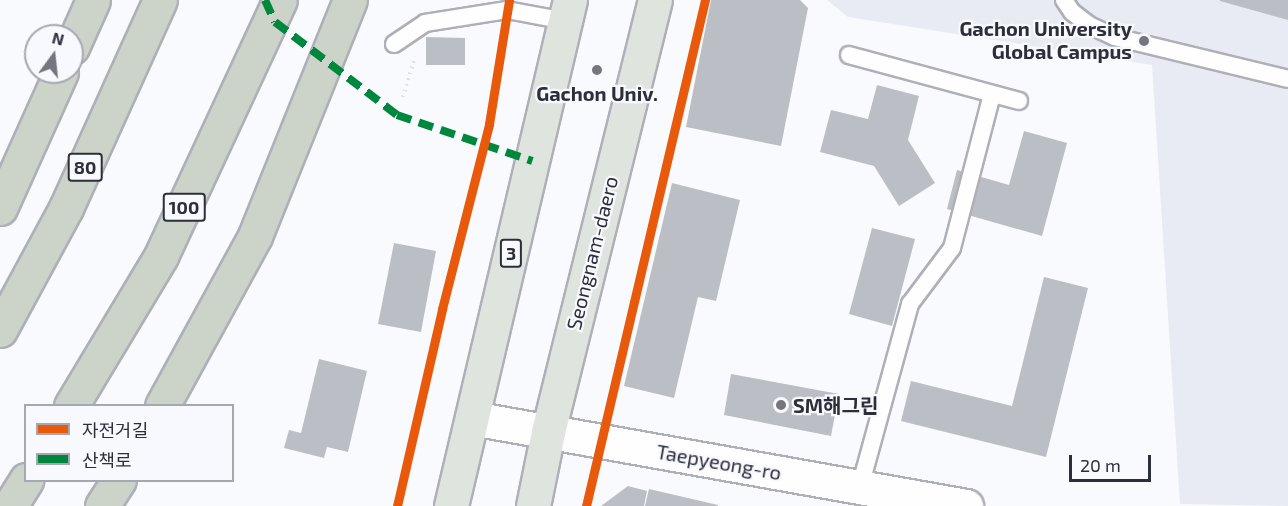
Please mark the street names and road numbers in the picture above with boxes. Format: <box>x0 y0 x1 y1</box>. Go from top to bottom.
road number: 80 <box>67 152 103 182</box>
street label: Seongnam-daero <box>561 174 623 332</box>
road number: 100 <box>162 192 207 222</box>
road number: 3 <box>499 238 523 268</box>
street label: Taepyeong-ro <box>655 439 783 485</box>

